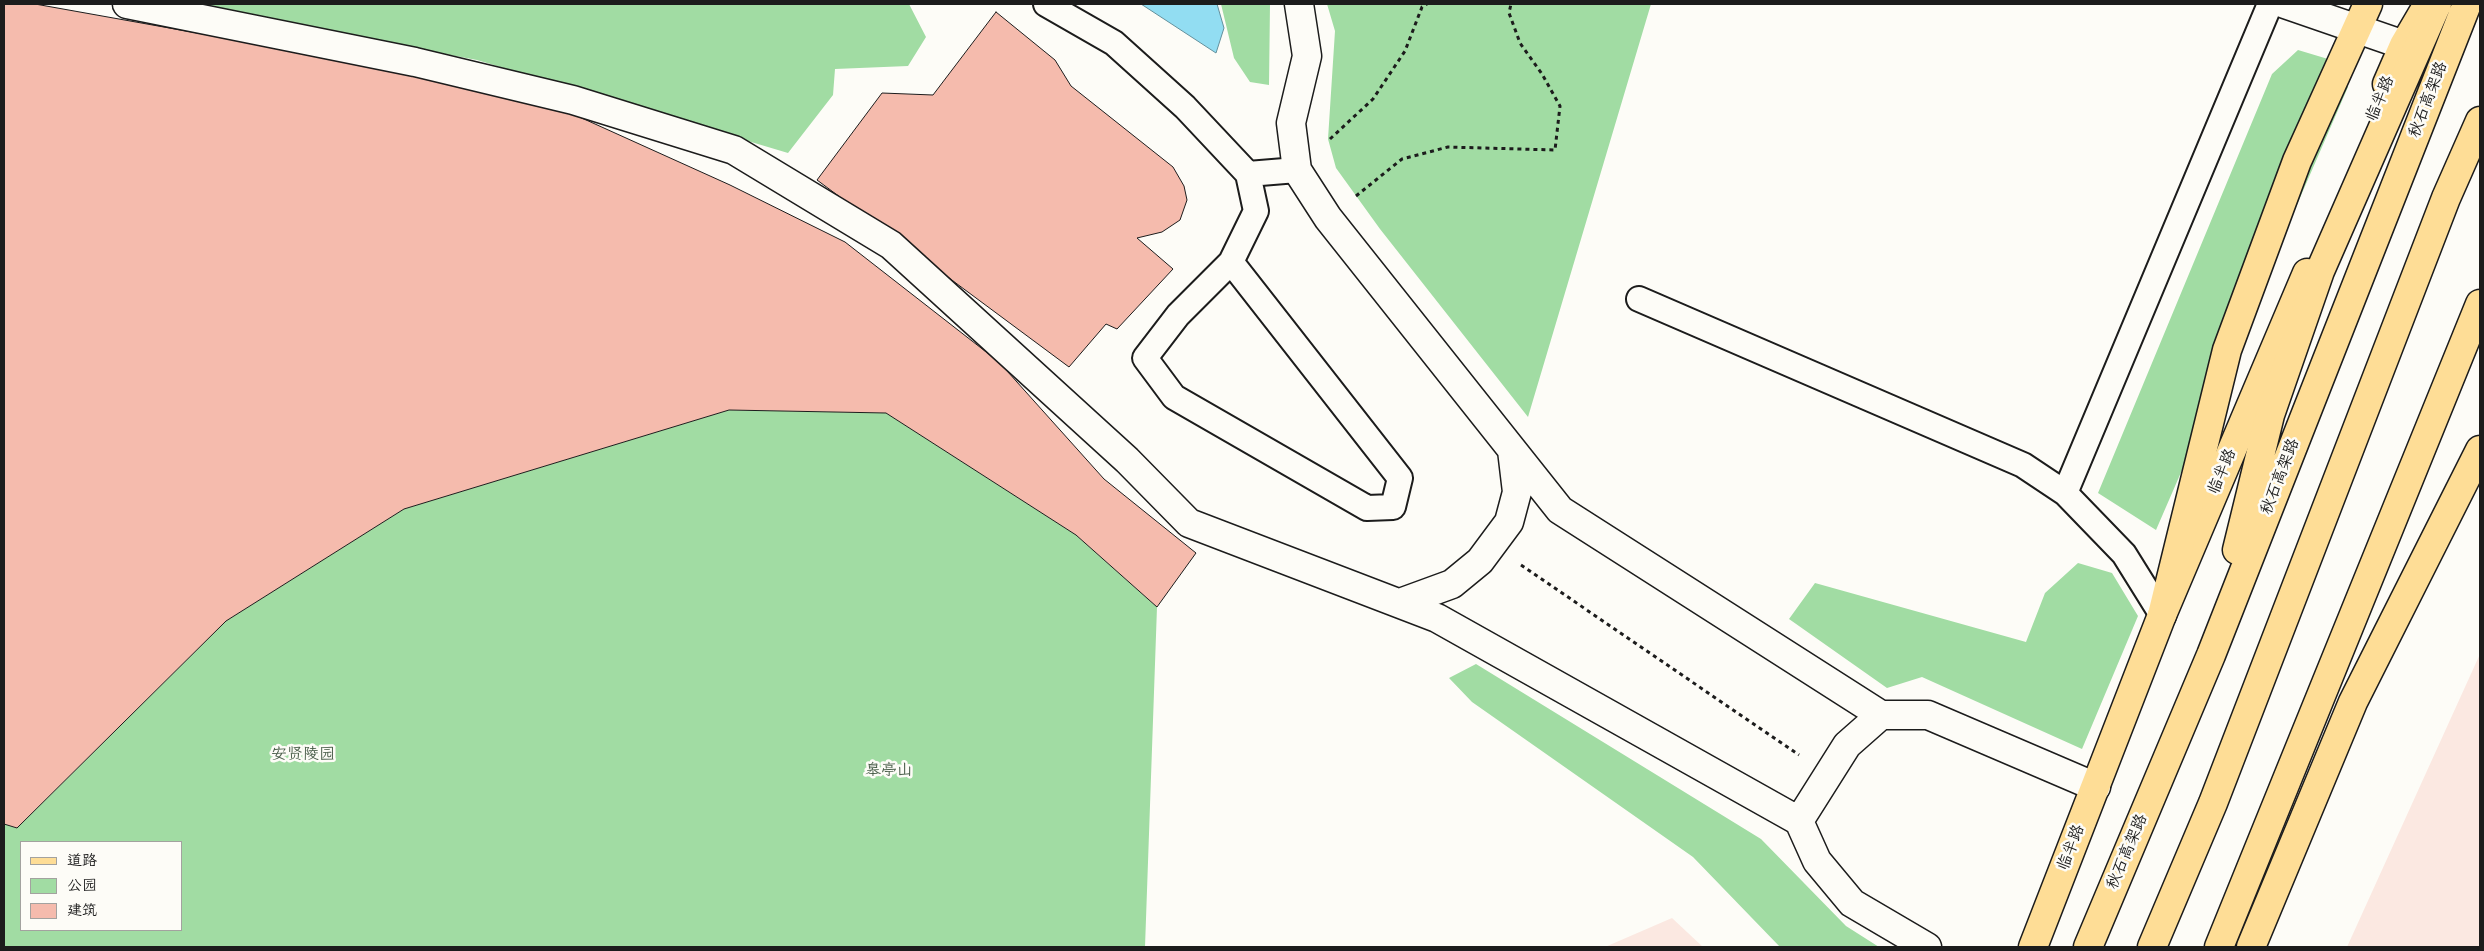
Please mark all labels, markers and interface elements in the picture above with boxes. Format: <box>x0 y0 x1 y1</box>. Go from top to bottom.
street label: 秋石高架路 <box>2406 59 2452 141</box>
street label: 临半路 <box>2363 73 2399 125</box>
street label: 秋石高架路 <box>2258 436 2304 518</box>
street label: 临半路 <box>2205 446 2241 498</box>
park label: 安贤陵园 <box>271 746 335 766</box>
park label: 皋亭山 <box>865 762 913 782</box>
street label: 秋石高架路 <box>2104 811 2152 893</box>
street label: 临半路 <box>2054 822 2090 874</box>
legend <box>20 841 182 931</box>
text: 道路 <box>67 850 97 871</box>
text: 公园 <box>67 875 97 896</box>
text: 建筑 <box>67 900 97 921</box>

